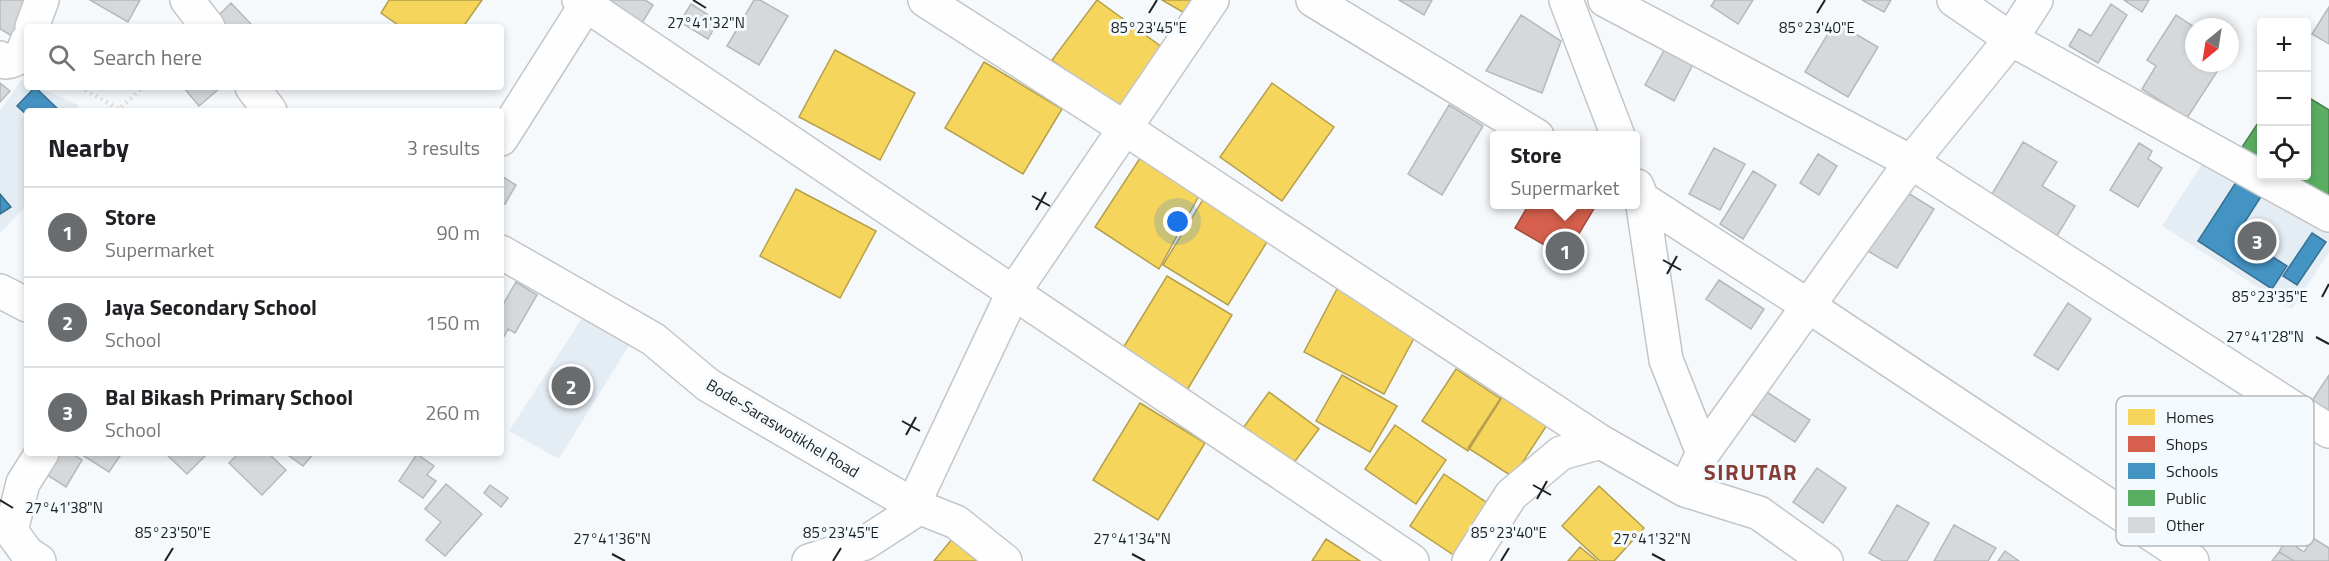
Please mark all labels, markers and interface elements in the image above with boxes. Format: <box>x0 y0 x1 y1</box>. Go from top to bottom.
text: 27°41'32"N <box>667 11 745 34</box>
text: 85°23'45"E <box>1111 16 1187 39</box>
text: 85°23'40"E <box>1779 16 1855 39</box>
north arrow <box>2185 18 2239 72</box>
map controls <box>2257 18 2311 180</box>
button: + <box>2257 18 2311 72</box>
search box <box>24 24 504 90</box>
text: Search here <box>93 40 202 74</box>
icon: search <box>45 41 78 74</box>
button: − <box>2257 72 2311 126</box>
button: locate <box>2257 126 2311 180</box>
text: Nearby <box>48 128 129 167</box>
popup <box>1490 131 1640 209</box>
text: 3 results <box>407 132 480 163</box>
text: Store <box>1510 138 1561 172</box>
text: Supermarket <box>1510 172 1620 203</box>
text: Store <box>105 200 156 234</box>
your location <box>1163 207 1192 236</box>
text: 1 <box>62 217 73 248</box>
text: 90 m <box>436 217 480 248</box>
pin: 3 <box>2238 218 2276 264</box>
pin: 1 <box>1546 228 1584 274</box>
text: Supermarket <box>105 234 214 265</box>
text: 85°23'35"E <box>2232 285 2308 308</box>
text: Jaya Secondary School <box>105 290 317 324</box>
text: 2 <box>62 307 73 338</box>
text: 150 m <box>425 307 480 338</box>
text: School <box>105 324 161 355</box>
text: 27°41'28"N <box>2226 325 2304 348</box>
pin: 2 <box>552 364 590 408</box>
street label: Bode-Saraswotikhel Road <box>702 373 864 483</box>
text: Bal Bikash Primary School <box>105 380 353 414</box>
legend <box>2116 396 2314 546</box>
text: 3 <box>62 397 73 428</box>
text: 260 m <box>425 397 480 428</box>
text: Homes <box>2166 405 2214 429</box>
text: School <box>105 414 161 445</box>
text: Shops <box>2166 432 2208 456</box>
district label: SIRUTAR <box>1704 455 1798 489</box>
text: Schools <box>2166 459 2218 483</box>
text: Public <box>2166 486 2207 510</box>
text: 27°41'38"N <box>25 496 103 519</box>
text: Other <box>2166 513 2205 537</box>
text: 85°23'50"E <box>135 521 211 544</box>
text: 85°23'45"E <box>803 521 879 544</box>
text: 85°23'40"E <box>1471 521 1547 544</box>
text: 27°41'36"N <box>573 527 651 550</box>
text: 27°41'34"N <box>1093 527 1171 550</box>
text: 27°41'32"N <box>1613 527 1691 550</box>

